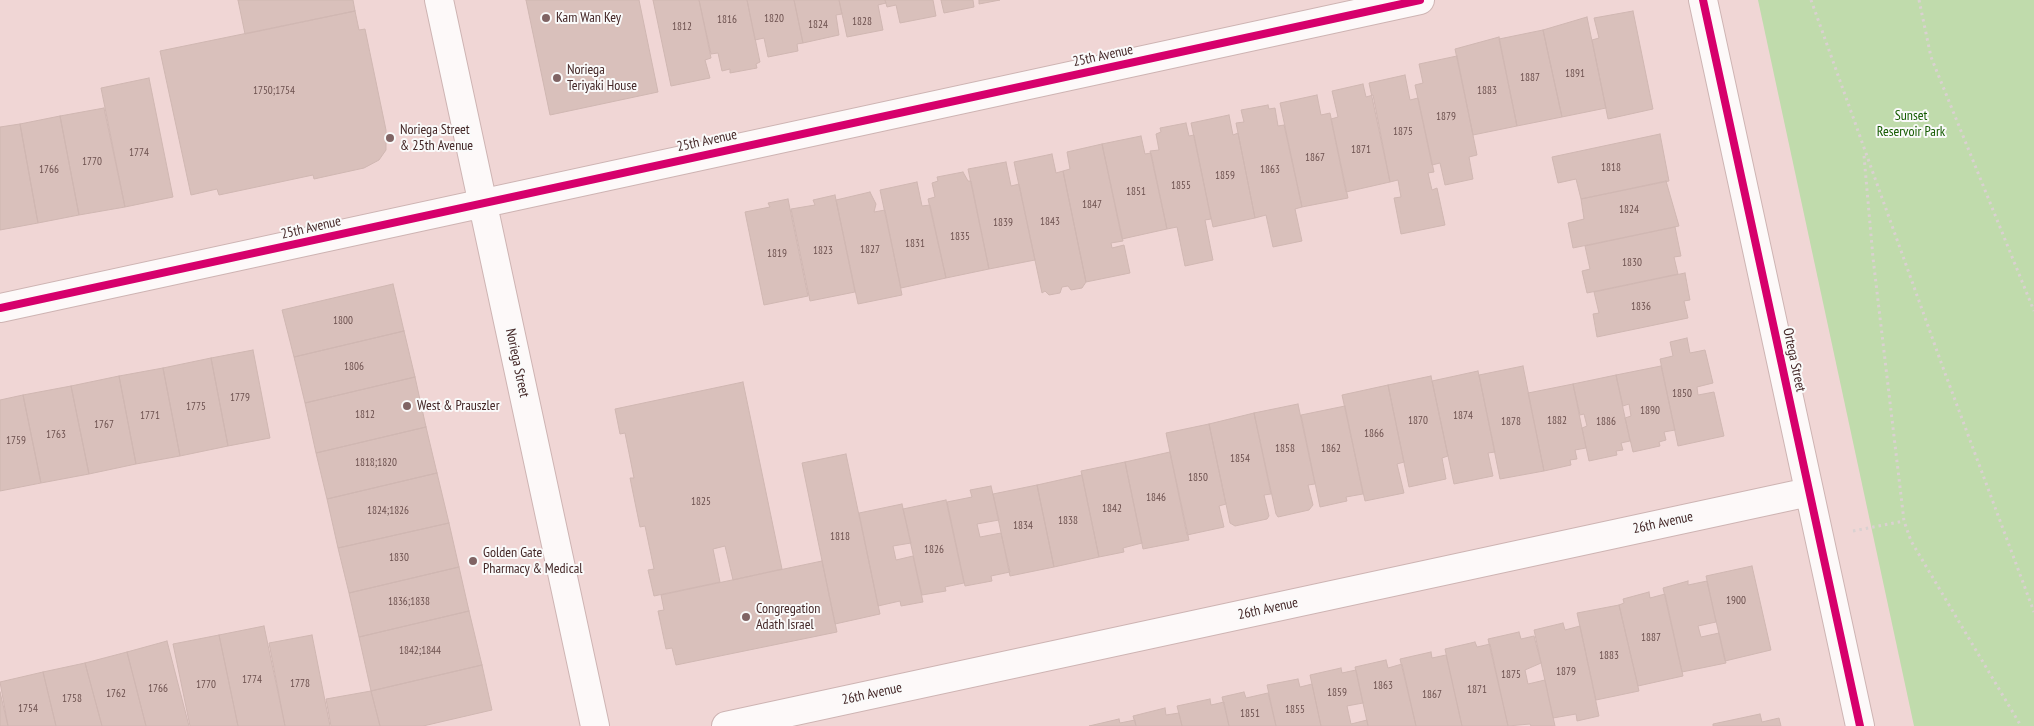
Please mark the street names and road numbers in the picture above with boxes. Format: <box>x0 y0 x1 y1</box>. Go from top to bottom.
street label: 25th Avenue <box>1071 41 1135 71</box>
street label: 25th Avenue <box>675 126 739 156</box>
street label: 25th Avenue <box>279 213 343 243</box>
street label: Noriega Street <box>502 327 532 399</box>
street label: Ortega Street <box>1779 327 1809 393</box>
street label: 26th Avenue <box>1631 508 1695 538</box>
street label: 26th Avenue <box>1236 594 1300 624</box>
street label: 26th Avenue <box>840 679 904 709</box>

